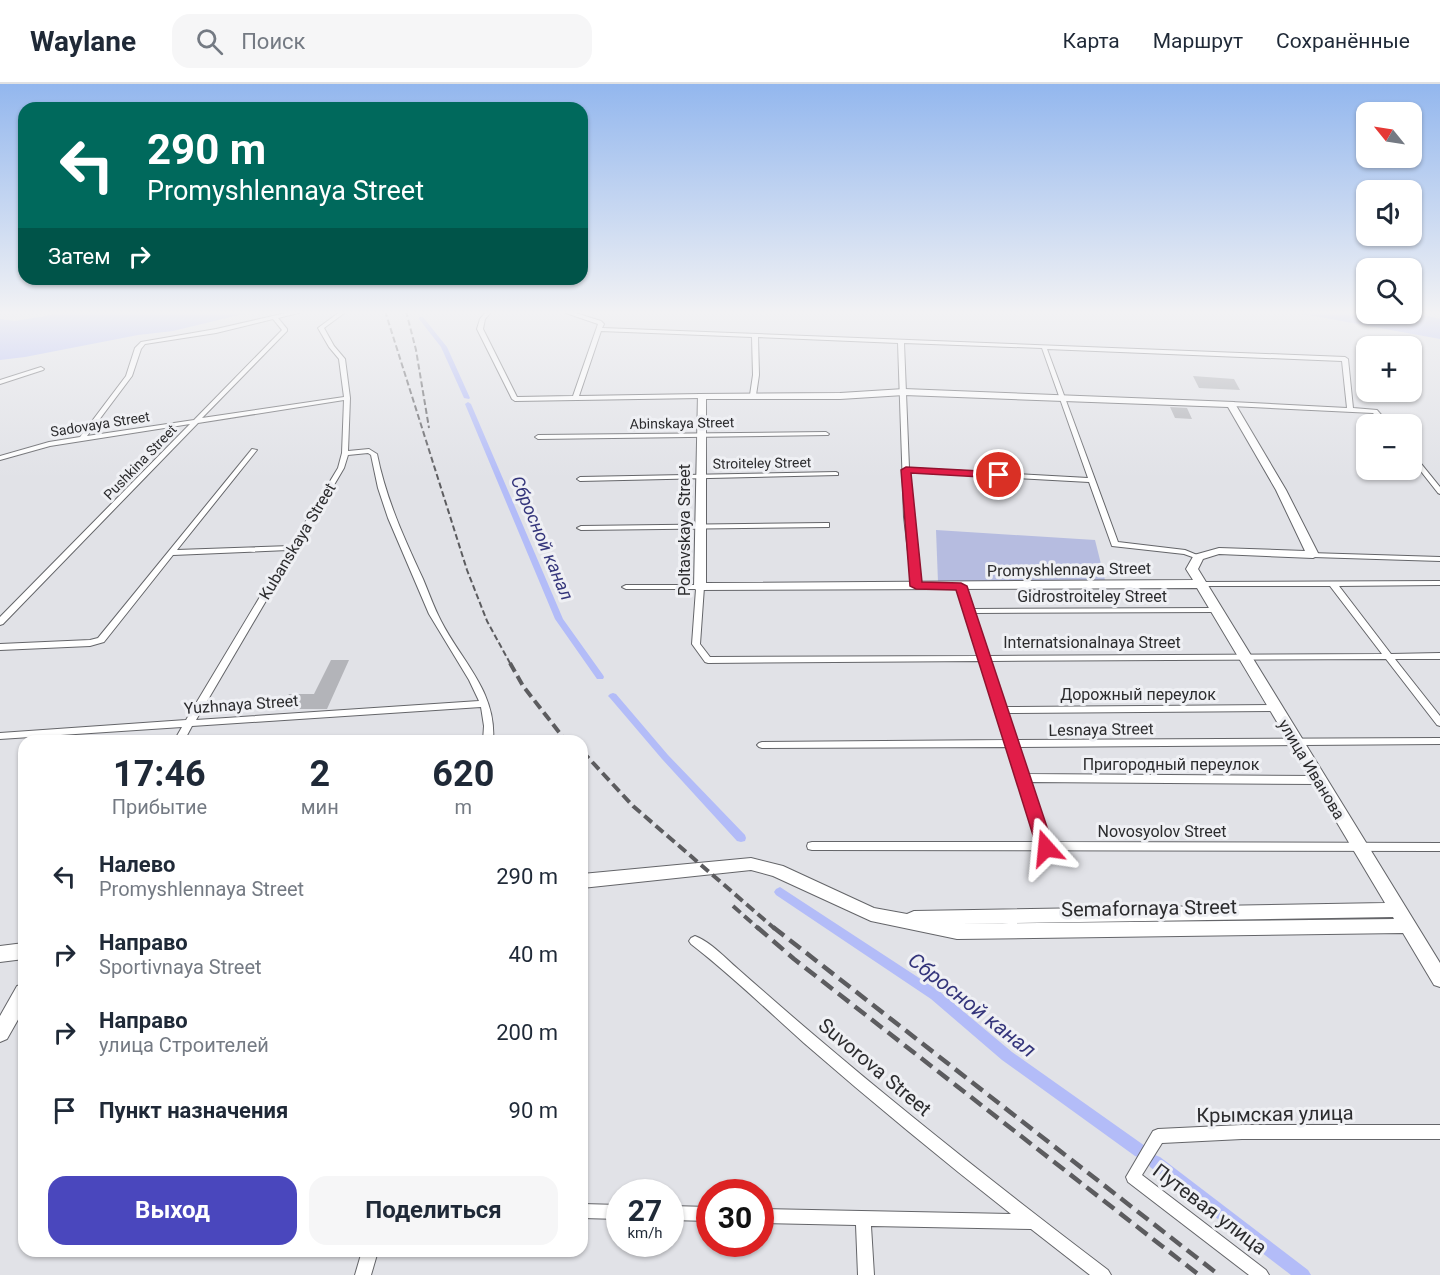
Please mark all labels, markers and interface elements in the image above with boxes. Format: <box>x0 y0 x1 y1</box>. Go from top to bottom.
search box <box>172 14 592 68</box>
text: Waylane <box>30 25 136 58</box>
icon: search <box>193 25 226 58</box>
text: Поиск <box>241 29 306 54</box>
text: Карта <box>1063 29 1120 53</box>
text: Маршрут <box>1153 29 1243 53</box>
text: Сохранённые <box>1276 29 1410 53</box>
north arrow <box>1356 102 1422 168</box>
map controls <box>1356 102 1422 480</box>
text: 290 m <box>147 125 266 174</box>
icon: left <box>48 126 126 204</box>
text: Promyshlennaya Street <box>147 175 424 207</box>
button: sound <box>1356 180 1422 246</box>
icon: right <box>123 240 156 273</box>
text: Затем <box>48 244 111 269</box>
button: search <box>1356 258 1422 324</box>
button: + <box>1356 336 1422 402</box>
street label: Sadovaya Street <box>49 408 151 440</box>
street label: Abinskaya Street <box>630 414 735 432</box>
button: − <box>1356 414 1422 480</box>
street label: Pushkina Street <box>100 421 180 503</box>
pin <box>973 449 1024 500</box>
street label: Stroiteley Street <box>713 454 812 472</box>
icon: arrive <box>982 458 1015 491</box>
street label: Poltavskaya Street <box>675 464 694 596</box>
water label: Сбросной канал <box>507 473 578 603</box>
street label: Kubanskaya Street <box>255 480 340 603</box>
street label: Promyshlennaya Street <box>987 559 1151 580</box>
street label: Gidrostroiteley Street <box>1017 587 1167 606</box>
street label: Internatsionalnaya Street <box>1003 633 1181 652</box>
street label: Дорожный переулок <box>1060 685 1216 704</box>
street label: Yuzhnaya Street <box>183 691 299 718</box>
street label: улица Иванова <box>1274 716 1349 823</box>
street label: Lesnaya Street <box>1048 719 1154 740</box>
text: 17:46 <box>113 753 206 795</box>
text: 2 <box>309 753 330 795</box>
text: 620 <box>432 753 494 795</box>
street label: Пригородный переулок <box>1083 755 1260 774</box>
text: Прибытие <box>112 795 207 819</box>
text: мин <box>301 795 339 819</box>
text: m <box>455 795 472 819</box>
position arrow <box>1014 816 1078 880</box>
street label: Novosyolov Street <box>1098 822 1226 841</box>
text: Налево <box>99 852 176 877</box>
icon: left <box>48 860 81 893</box>
text: 290 m <box>496 864 558 889</box>
text: Promyshlennaya Street <box>99 877 304 901</box>
street label: Semafornaya Street <box>1061 894 1237 922</box>
text: Направо <box>99 930 188 955</box>
icon: right <box>48 938 81 971</box>
text: 40 m <box>509 942 558 967</box>
water label: Сбросной канал <box>904 948 1041 1062</box>
text: Sportivnaya Street <box>99 955 262 979</box>
text: Направо <box>99 1008 188 1033</box>
street label: Suvorova Street <box>814 1013 936 1121</box>
icon: right <box>48 1016 81 1049</box>
text: 200 m <box>496 1020 558 1045</box>
text: улица Строителей <box>99 1033 269 1057</box>
icon: arrive <box>48 1094 81 1127</box>
text: Пункт назначения <box>99 1098 288 1123</box>
text: 90 m <box>509 1098 558 1123</box>
street label: Крымская улица <box>1196 1101 1354 1127</box>
street label: Путевая улица <box>1148 1158 1272 1260</box>
button: Выход <box>48 1176 297 1245</box>
button: Поделиться <box>309 1176 558 1245</box>
speed limit sign: 30 <box>696 1179 774 1257</box>
text: 27 <box>628 1193 662 1228</box>
text: km/h <box>627 1224 663 1242</box>

